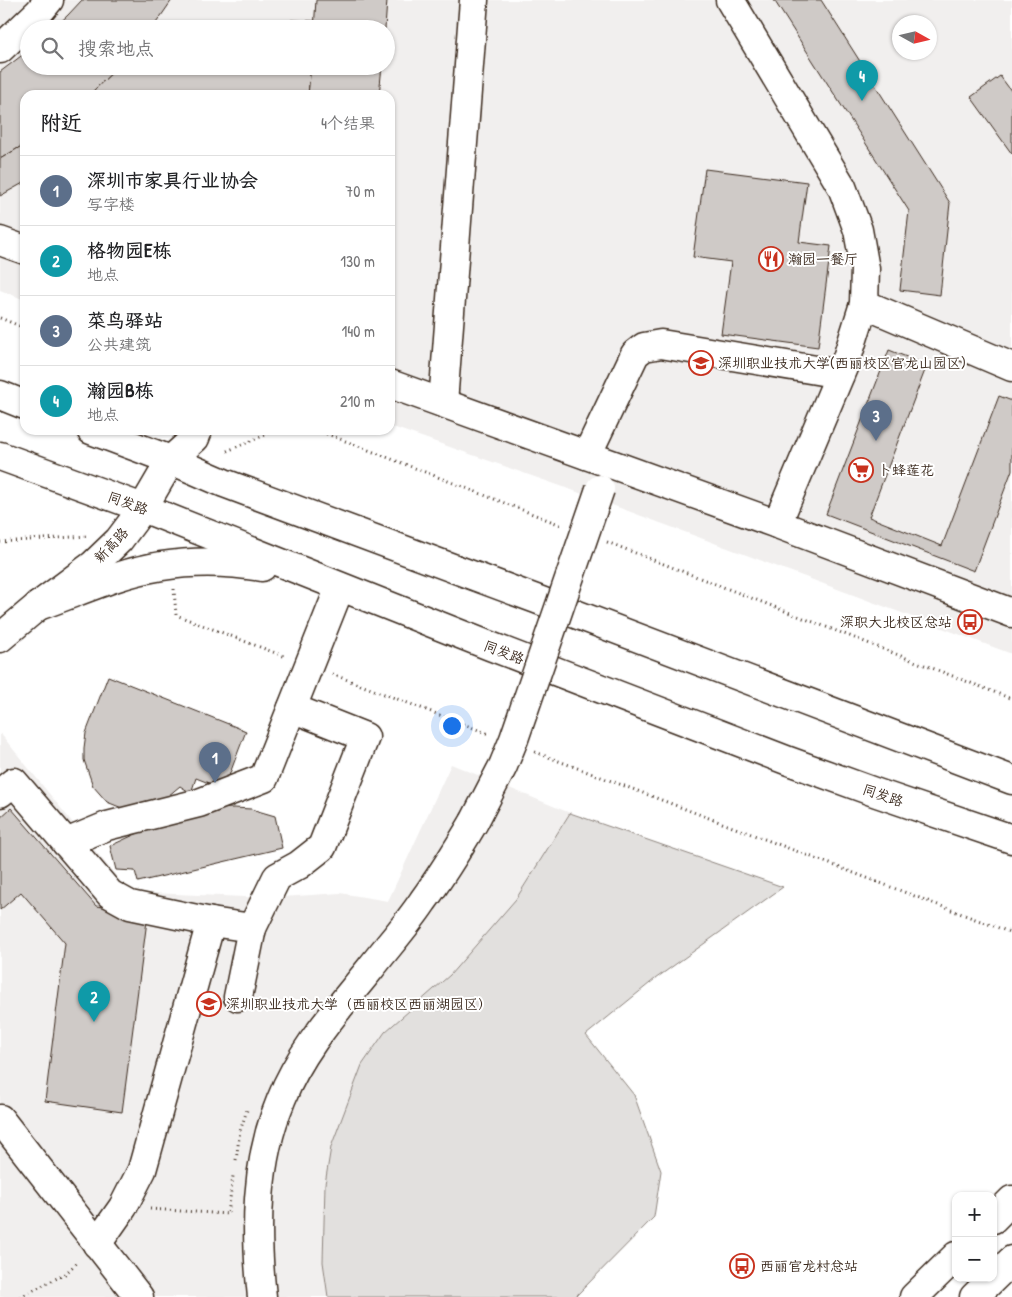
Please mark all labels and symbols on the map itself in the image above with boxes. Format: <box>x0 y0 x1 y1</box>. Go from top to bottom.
north arrow <box>892 15 937 60</box>
pin: 4 <box>846 60 878 101</box>
restaurant icon: 瀚园一餐厅 <box>758 246 784 272</box>
place label: 瀚园一餐厅 <box>788 249 858 268</box>
school or university icon: 深圳职业技术大学(西丽校区官龙山园区) <box>688 350 714 376</box>
place label: 深圳职业技术大学(西丽校区官龙山园区) <box>718 353 966 372</box>
pin: 3 <box>860 400 892 441</box>
supermarket icon: 卜蜂莲花 <box>848 457 874 483</box>
place label: 卜蜂莲花 <box>878 460 934 479</box>
street label: 同发路 <box>105 486 151 519</box>
street label: 新高路 <box>89 523 132 566</box>
bus stop icon: 深职大北校区总站 <box>957 609 983 635</box>
place label: 深职大北校区总站 <box>840 612 952 631</box>
street label: 同发路 <box>481 635 527 668</box>
your location <box>439 713 465 739</box>
pin: 1 <box>199 742 231 783</box>
street label: 同发路 <box>860 779 906 810</box>
pin: 2 <box>78 981 110 1022</box>
school or university icon: 深圳职业技术大学（西丽校区西丽湖园区） <box>196 991 222 1017</box>
place label: 深圳职业技术大学（西丽校区西丽湖园区） <box>226 994 492 1013</box>
bus stop icon: 西丽官龙村总站 <box>729 1253 755 1279</box>
place label: 西丽官龙村总站 <box>760 1256 858 1275</box>

